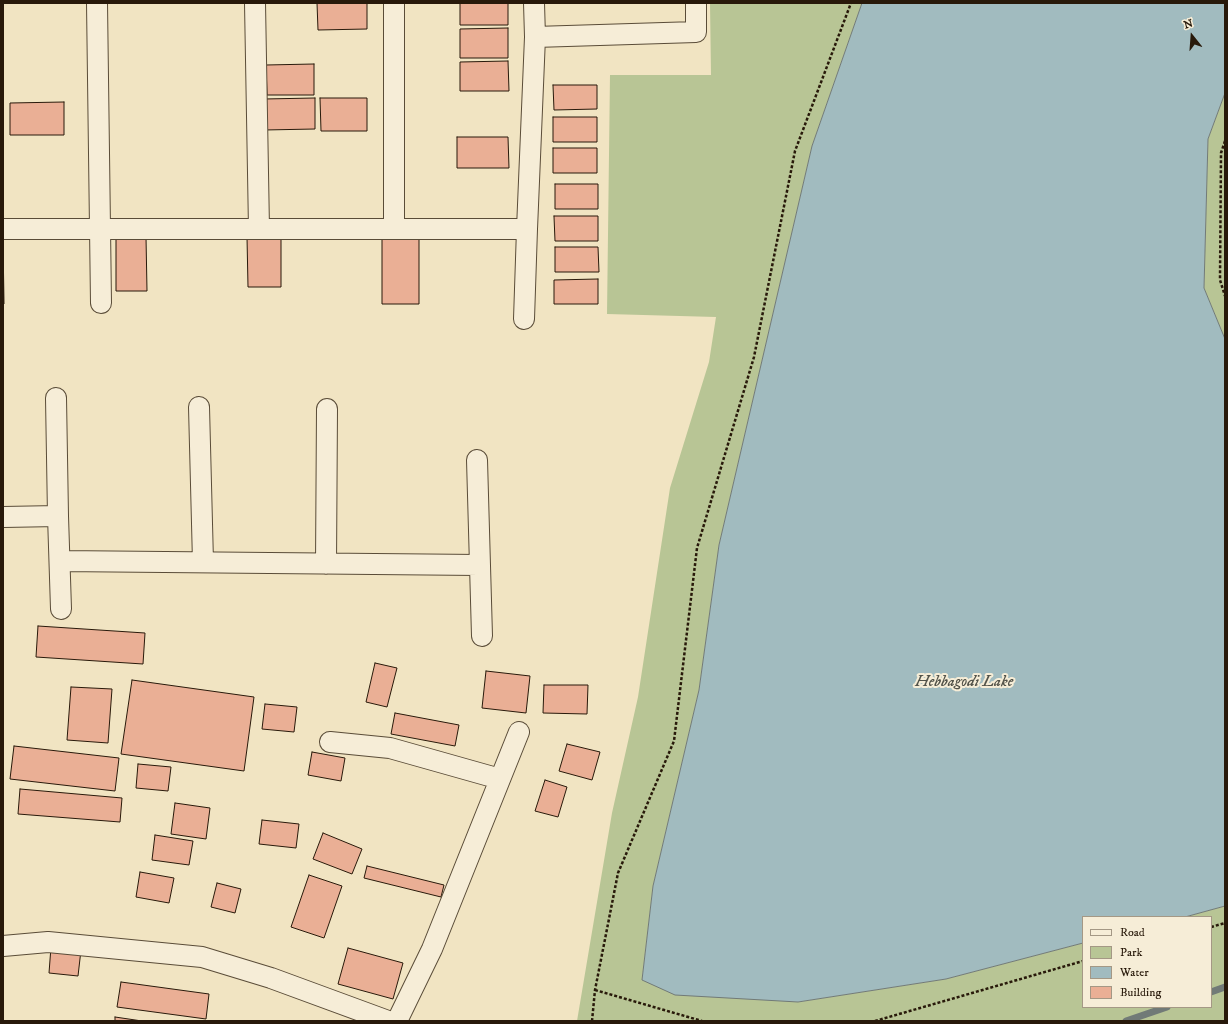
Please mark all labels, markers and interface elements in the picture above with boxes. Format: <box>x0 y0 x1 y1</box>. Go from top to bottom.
north arrow <box>1172 16 1212 56</box>
text: N <box>1182 17 1195 33</box>
water label: Hebbagodi Lake <box>915 673 1013 693</box>
legend <box>1082 916 1212 1008</box>
text: Road <box>1120 925 1145 940</box>
text: Park <box>1120 945 1142 960</box>
text: Water <box>1120 965 1149 980</box>
text: Building <box>1120 985 1161 1000</box>

